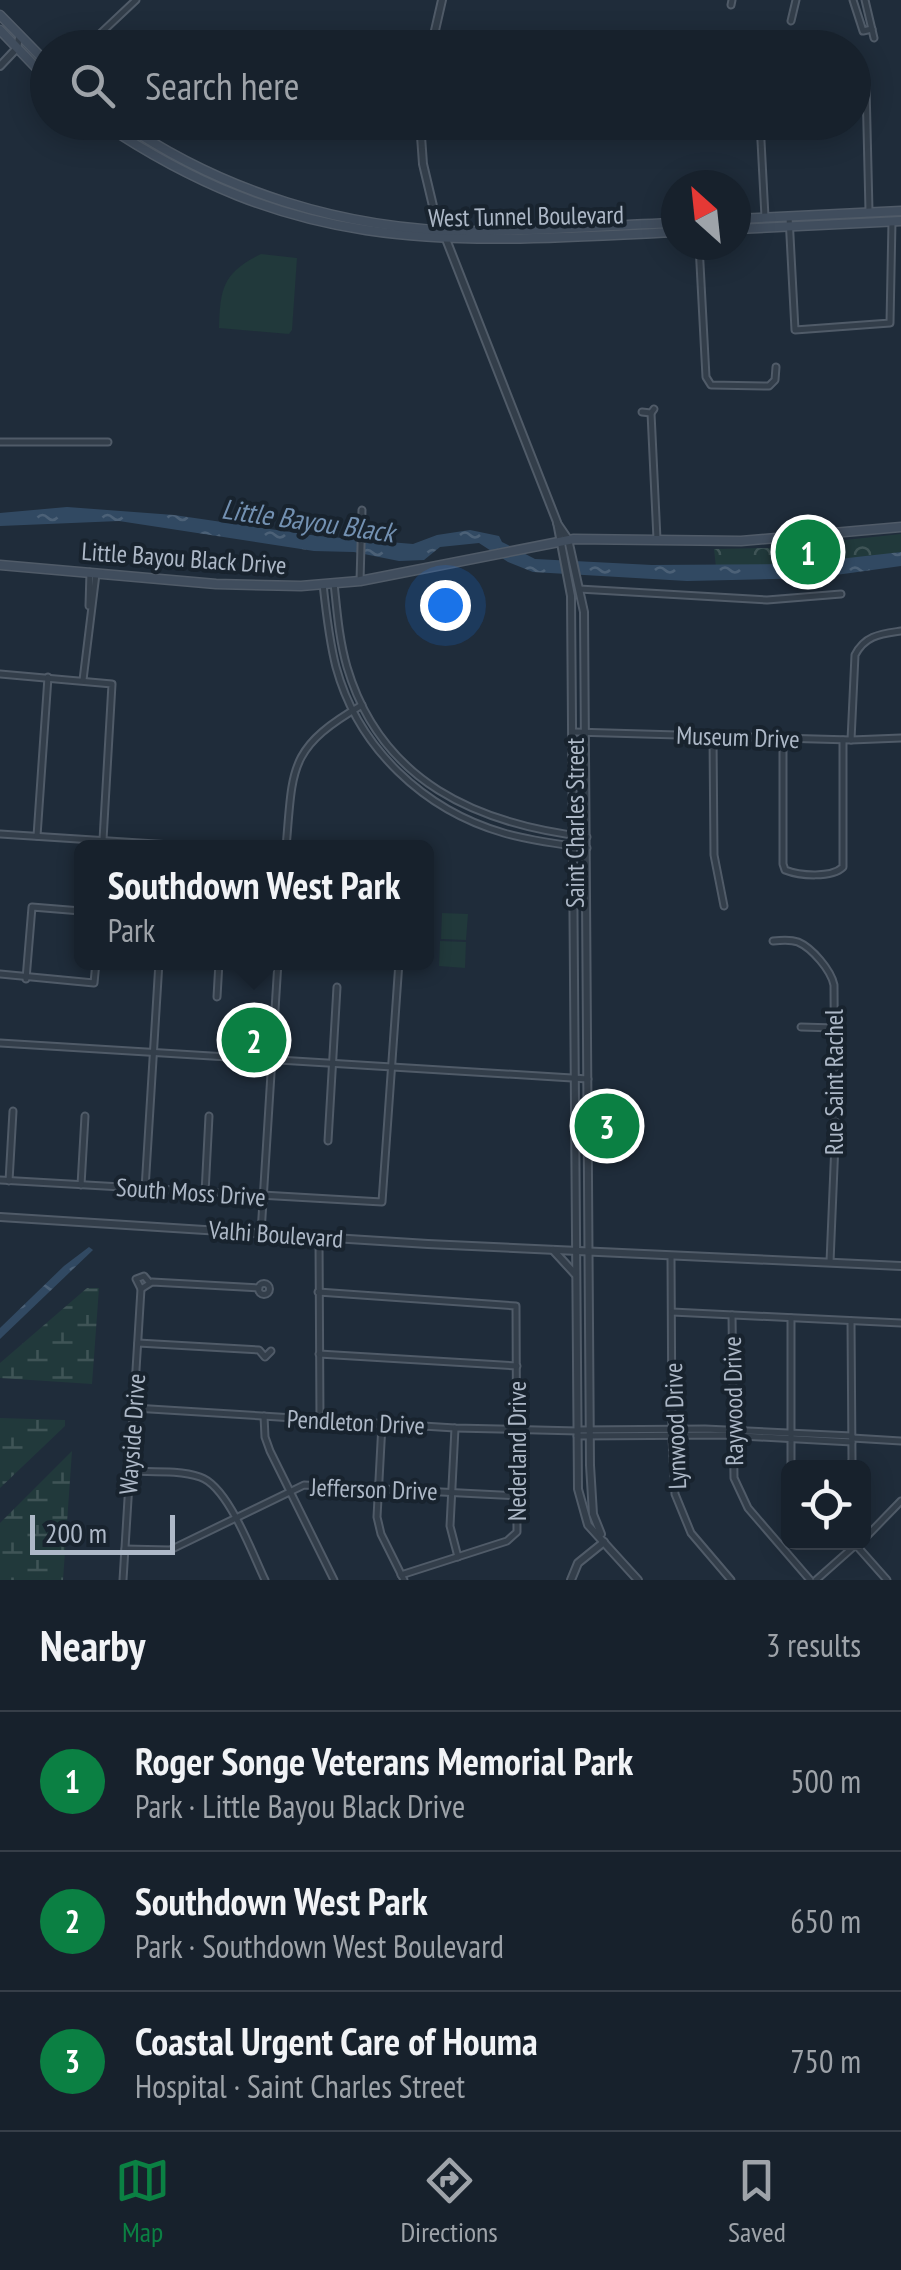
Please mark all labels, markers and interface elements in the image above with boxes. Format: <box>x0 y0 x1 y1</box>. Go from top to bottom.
search box <box>30 30 871 140</box>
icon: search <box>65 58 120 113</box>
text: Search here <box>145 61 299 110</box>
north arrow <box>661 170 751 260</box>
street label: West Tunnel Boulevard <box>428 198 624 234</box>
water label: Little Bayou Black <box>219 490 400 551</box>
pin: 1 <box>776 514 840 590</box>
street label: Little Bayou Black Drive <box>80 535 288 581</box>
your location <box>420 580 471 631</box>
street label: Museum Drive <box>676 719 800 755</box>
street label: Saint Charles Street <box>559 738 591 908</box>
popup <box>74 840 434 970</box>
text: Southdown West Park <box>108 860 400 909</box>
text: Park <box>108 909 155 951</box>
pin: 2 <box>222 1002 286 1078</box>
street label: Rue Saint Rachel <box>818 1009 850 1155</box>
pin: 3 <box>574 1088 640 1164</box>
street label: South Moss Drive <box>115 1171 267 1213</box>
street label: Valhi Boulevard <box>207 1213 344 1255</box>
street label: Raywood Drive <box>716 1336 750 1466</box>
street label: Lynwood Drive <box>657 1362 693 1490</box>
street label: Wayside Drive <box>112 1372 152 1496</box>
street label: Nederland Drive <box>501 1381 533 1521</box>
street label: Pendleton Drive <box>286 1402 426 1442</box>
map controls <box>781 1460 871 1550</box>
button: locate <box>781 1460 871 1550</box>
street label: Jefferson Drive <box>309 1471 438 1507</box>
scale bar <box>30 1510 175 1554</box>
text: 200 m <box>45 1514 107 1551</box>
text: Nearby <box>40 1618 145 1673</box>
text: 3 results <box>766 1624 861 1666</box>
text: Roger Songe Veterans Memorial Park <box>135 1736 633 1785</box>
text: 1 <box>65 1760 80 1802</box>
text: 500 m <box>790 1760 861 1802</box>
text: Park · Little Bayou Black Drive <box>135 1785 465 1827</box>
text: Southdown West Park <box>135 1876 428 1925</box>
text: 2 <box>65 1900 80 1942</box>
text: 650 m <box>790 1900 861 1942</box>
text: Park · Southdown West Boulevard <box>135 1925 504 1967</box>
text: Coastal Urgent Care of Houma <box>135 2016 538 2065</box>
text: 3 <box>65 2040 80 2082</box>
text: 750 m <box>790 2040 861 2082</box>
text: Hospital · Saint Charles Street <box>135 2065 465 2107</box>
tab: Map <box>115 2153 170 2250</box>
tab: Directions <box>400 2153 498 2250</box>
tab: Saved <box>728 2153 786 2250</box>

